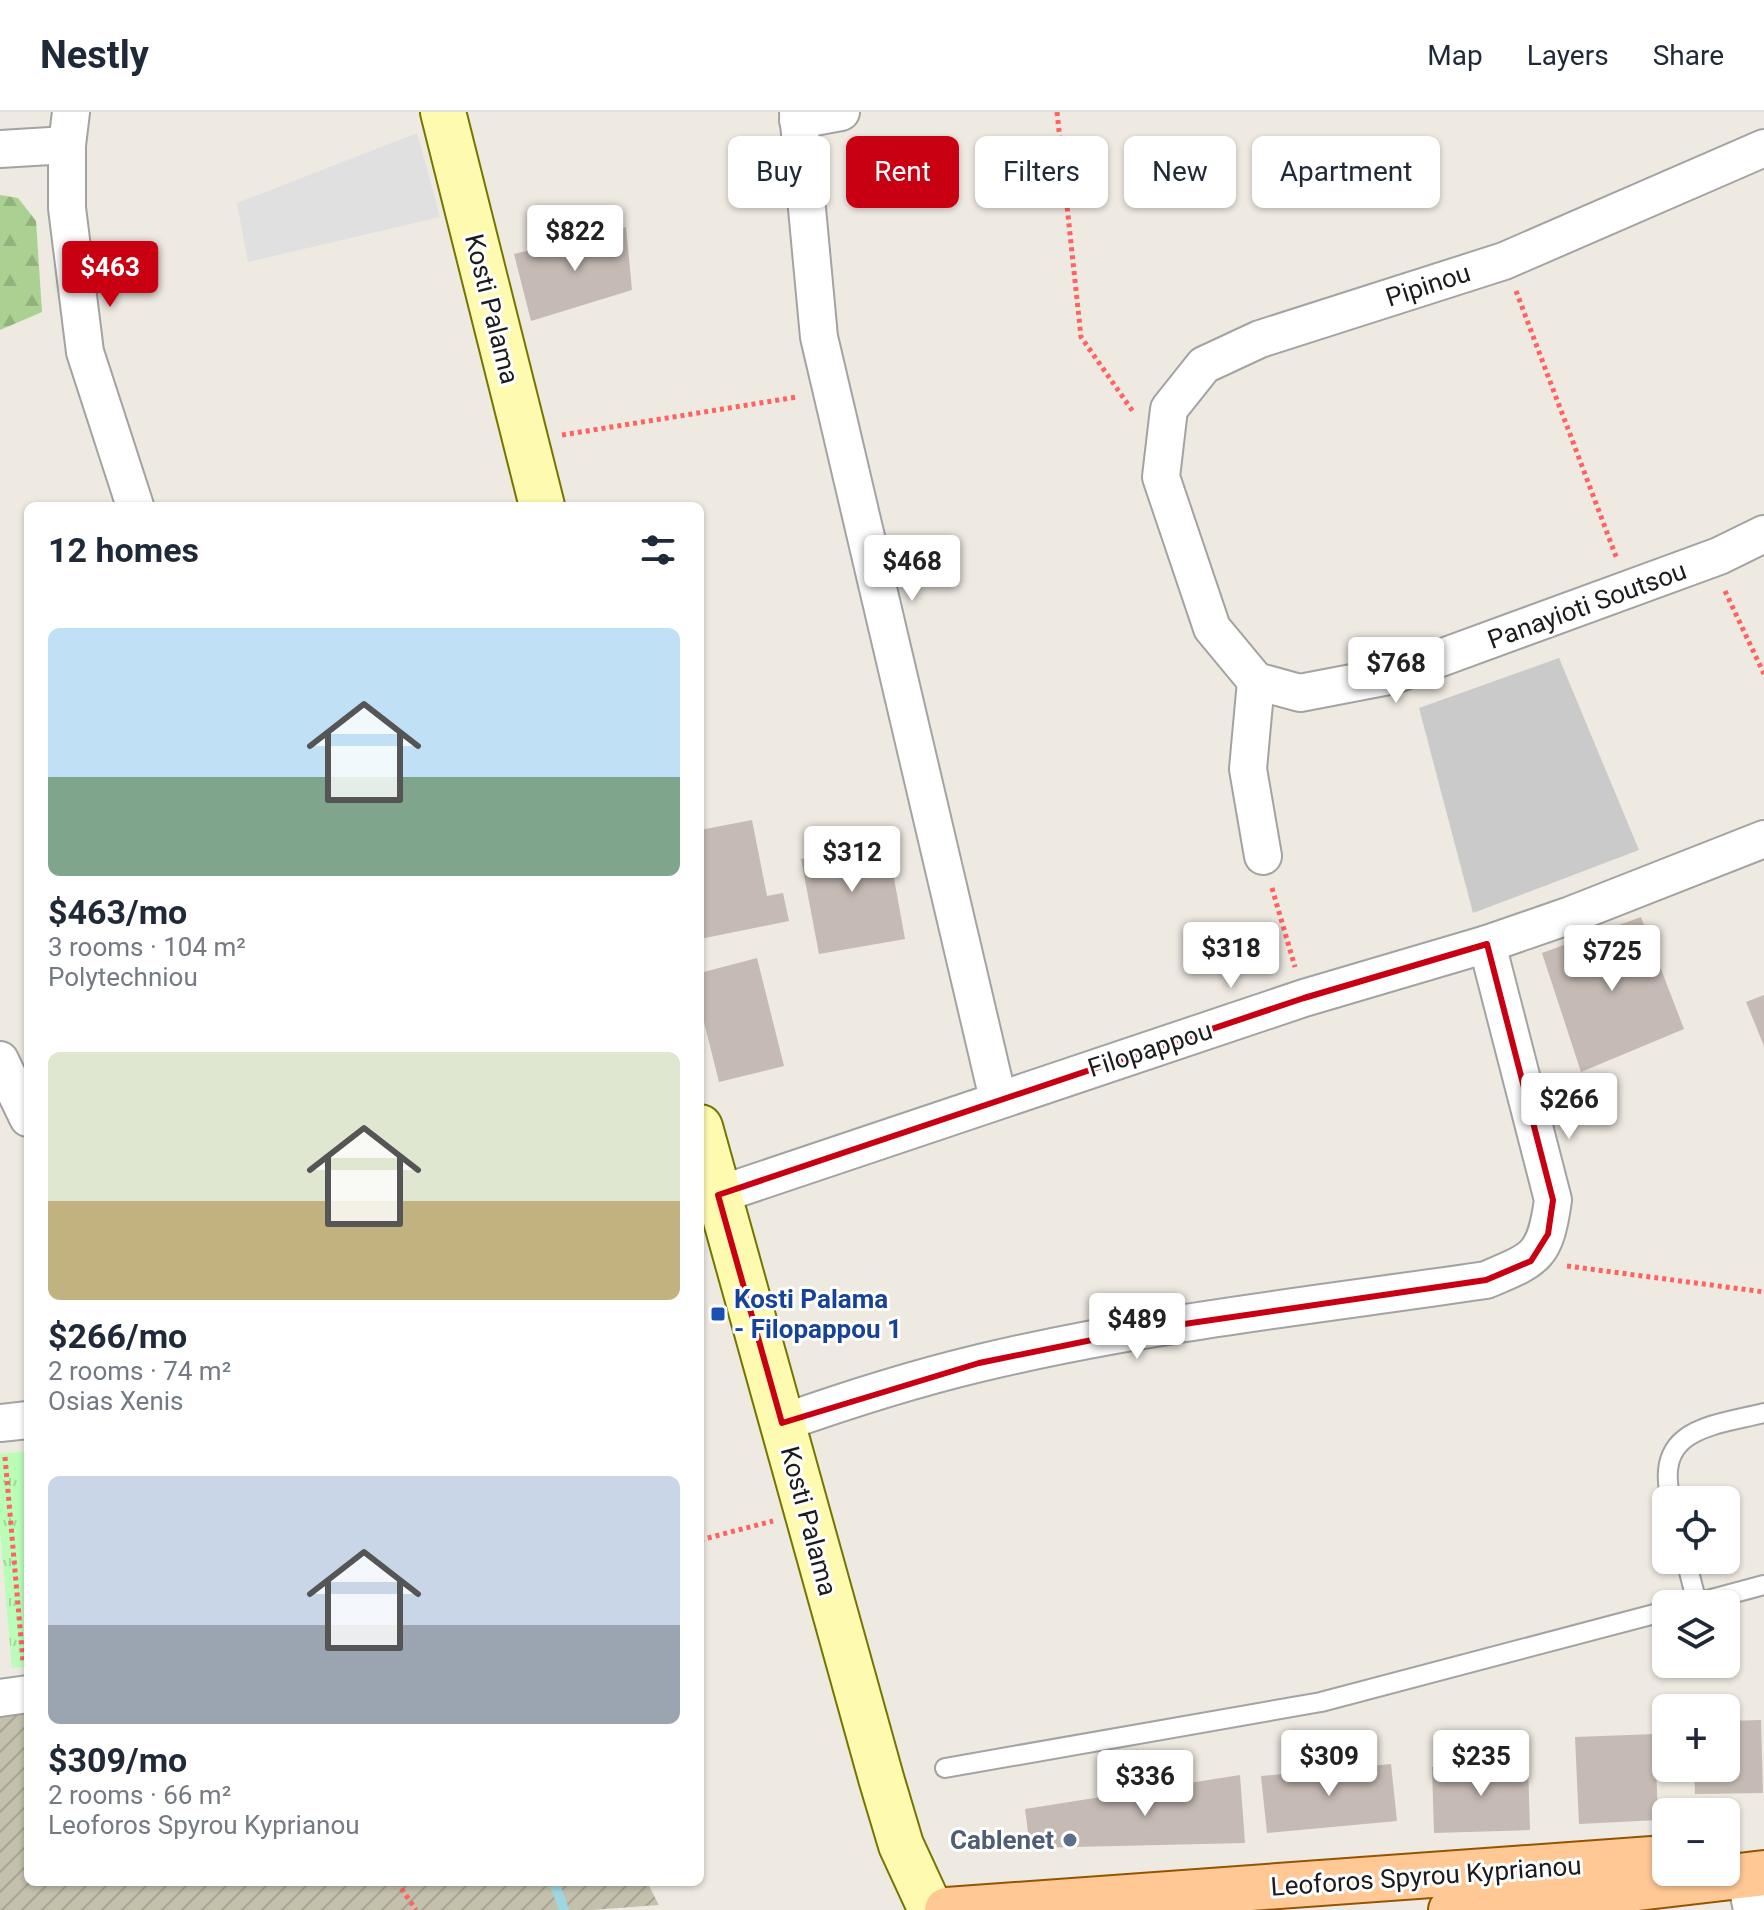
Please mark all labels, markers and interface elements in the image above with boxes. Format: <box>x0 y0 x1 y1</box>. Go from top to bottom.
text: Nestly <box>40 33 149 77</box>
text: Map <box>1427 39 1483 72</box>
text: Layers <box>1527 39 1609 72</box>
text: Share <box>1653 39 1724 72</box>
chip: Buy <box>728 136 830 208</box>
chip: Rent <box>846 136 959 208</box>
chip: Filters <box>975 136 1108 208</box>
chip: New <box>1124 136 1236 208</box>
chip: Apartment <box>1252 136 1440 208</box>
pin: $822 <box>528 205 622 273</box>
text: $822 <box>545 216 605 246</box>
street label: Kosti Palama <box>459 231 525 387</box>
pin: $463 <box>63 241 157 309</box>
text: $463 <box>80 252 140 282</box>
street label: Pipinou <box>1382 257 1474 313</box>
icon: filters <box>636 528 680 572</box>
text: 12 homes <box>48 530 199 570</box>
pin: $468 <box>865 535 959 603</box>
text: $468 <box>882 546 942 576</box>
street label: Panayioti Soutsou <box>1484 555 1690 655</box>
pin: $768 <box>1349 637 1443 705</box>
text: $768 <box>1366 648 1426 678</box>
icon: home <box>292 680 436 824</box>
pin: $312 <box>805 826 899 894</box>
text: $312 <box>822 837 882 867</box>
text: $463/mo <box>48 892 187 932</box>
pin: $318 <box>1184 922 1278 990</box>
pin: $725 <box>1565 925 1659 993</box>
text: 3 rooms · 104 m² <box>48 932 246 962</box>
text: $318 <box>1201 933 1261 963</box>
text: $725 <box>1582 936 1642 966</box>
text: Polytechniou <box>48 962 198 992</box>
street label: Filopappou <box>1084 1015 1216 1083</box>
pin: $266 <box>1522 1073 1616 1141</box>
text: $266 <box>1539 1084 1599 1114</box>
icon: home <box>292 1104 436 1248</box>
place label: Kosti Palama - Filopappou 1 <box>734 1284 902 1344</box>
pin: $489 <box>1090 1293 1184 1361</box>
text: $489 <box>1107 1304 1167 1334</box>
marker: Kosti Palama - Filopappou 1 <box>709 1305 727 1323</box>
text: $266/mo <box>48 1316 187 1356</box>
text: 2 rooms · 74 m² <box>48 1356 231 1386</box>
text: Osias Xenis <box>48 1386 184 1416</box>
street label: Kosti Palama <box>775 1443 843 1599</box>
map controls <box>1652 1486 1740 1886</box>
button: locate <box>1652 1486 1740 1574</box>
icon: home <box>292 1528 436 1672</box>
button: layers <box>1652 1590 1740 1678</box>
button: + <box>1652 1694 1740 1782</box>
pin: $309 <box>1282 1730 1376 1798</box>
pin: $235 <box>1434 1730 1528 1798</box>
text: $309/mo <box>48 1740 187 1780</box>
text: $309 <box>1299 1741 1359 1771</box>
text: $235 <box>1451 1741 1511 1771</box>
pin: $336 <box>1098 1750 1192 1818</box>
text: $336 <box>1115 1761 1175 1791</box>
text: 2 rooms · 66 m² <box>48 1780 231 1810</box>
button: − <box>1652 1798 1740 1886</box>
text: Leoforos Spyrou Kyprianou <box>48 1810 360 1840</box>
place label: Cablenet <box>950 1825 1054 1855</box>
marker: Cablenet <box>1061 1831 1079 1849</box>
street label: Leoforos Spyrou Kyprianou <box>1270 1850 1582 1902</box>

